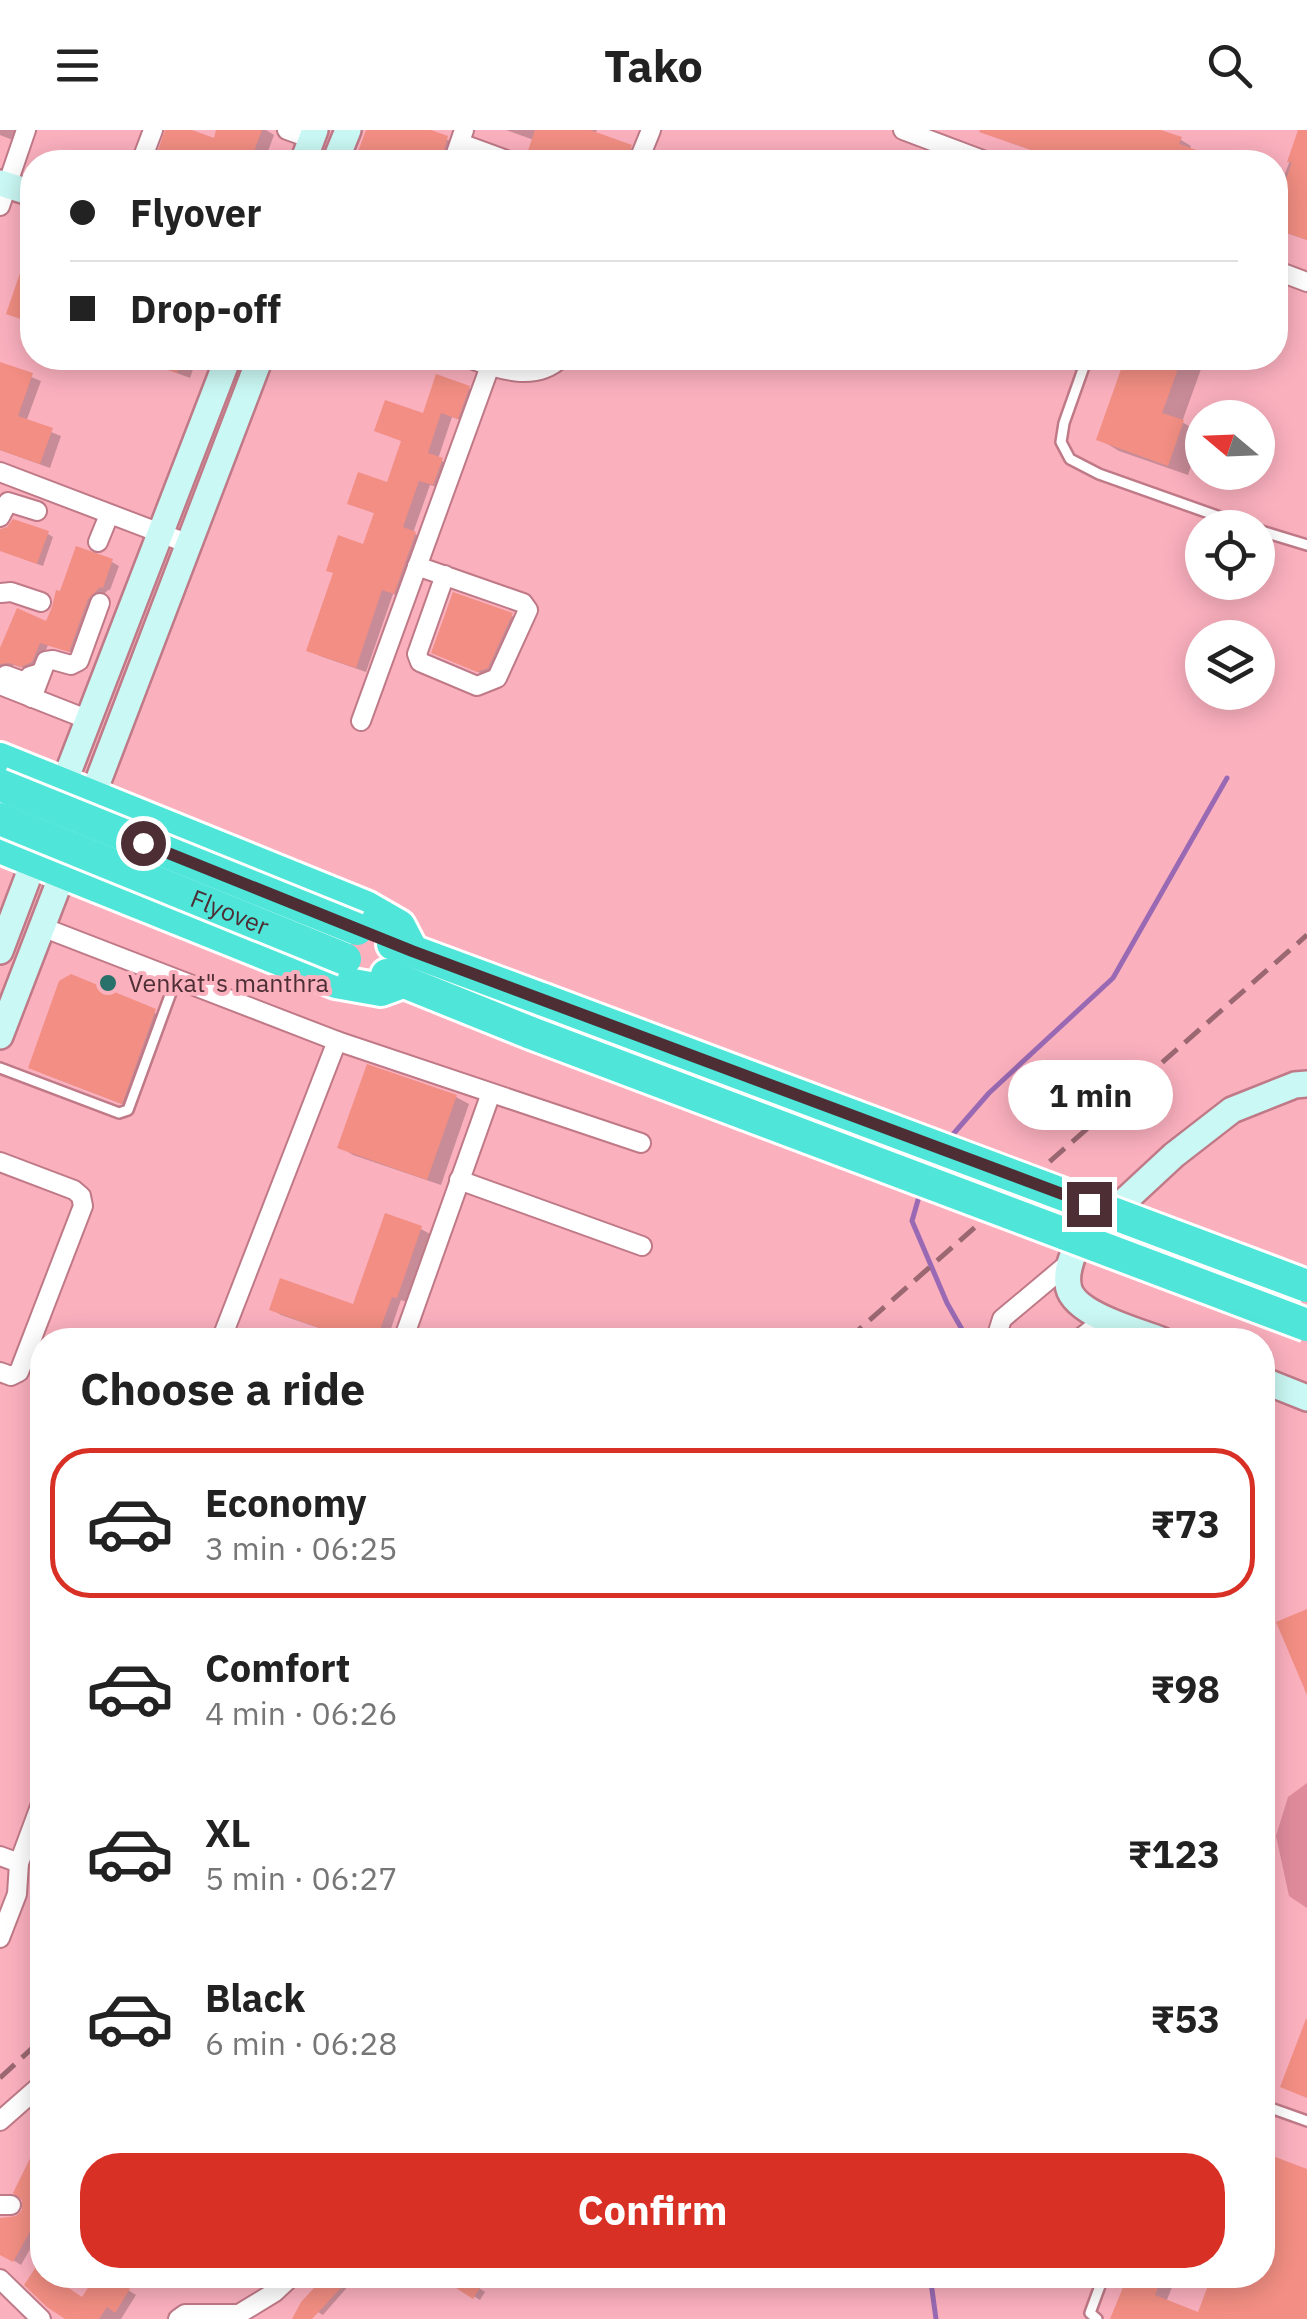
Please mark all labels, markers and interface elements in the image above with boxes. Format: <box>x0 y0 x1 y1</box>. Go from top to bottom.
text: Tako <box>604 36 703 94</box>
icon: menu <box>50 38 105 93</box>
icon: search <box>1202 38 1257 93</box>
text: Flyover <box>130 188 261 237</box>
text: Drop-off <box>130 284 281 333</box>
north arrow <box>1185 400 1275 490</box>
map controls <box>1185 400 1275 710</box>
button: locate <box>1185 510 1275 600</box>
button: layers <box>1185 620 1275 710</box>
route start <box>121 821 166 866</box>
street label: Flyover <box>186 881 274 942</box>
place label: Venkat"s manthra <box>128 966 329 999</box>
marker: Venkat"s manthra <box>97 972 119 994</box>
callout: 1 min <box>1006 1059 1172 1129</box>
text: 1 min <box>1049 1074 1132 1116</box>
route end <box>1067 1182 1112 1227</box>
text: Choose a ride <box>80 1359 365 1417</box>
icon: car <box>85 1478 175 1568</box>
text: Economy <box>205 1478 367 1527</box>
text: ₹73 <box>1150 1499 1220 1548</box>
text: 3 min · 06:25 <box>205 1527 398 1569</box>
icon: car <box>85 1643 175 1733</box>
text: Comfort <box>205 1643 350 1692</box>
text: ₹98 <box>1150 1664 1220 1713</box>
text: 4 min · 06:26 <box>205 1692 398 1734</box>
icon: car <box>85 1808 175 1898</box>
text: XL <box>205 1808 251 1857</box>
text: ₹123 <box>1128 1829 1220 1878</box>
text: 5 min · 06:27 <box>205 1857 398 1899</box>
icon: car <box>85 1973 175 2063</box>
text: Black <box>205 1973 305 2022</box>
text: ₹53 <box>1150 1994 1220 2043</box>
text: 6 min · 06:28 <box>205 2022 398 2064</box>
button: Confirm <box>80 2153 1225 2268</box>

